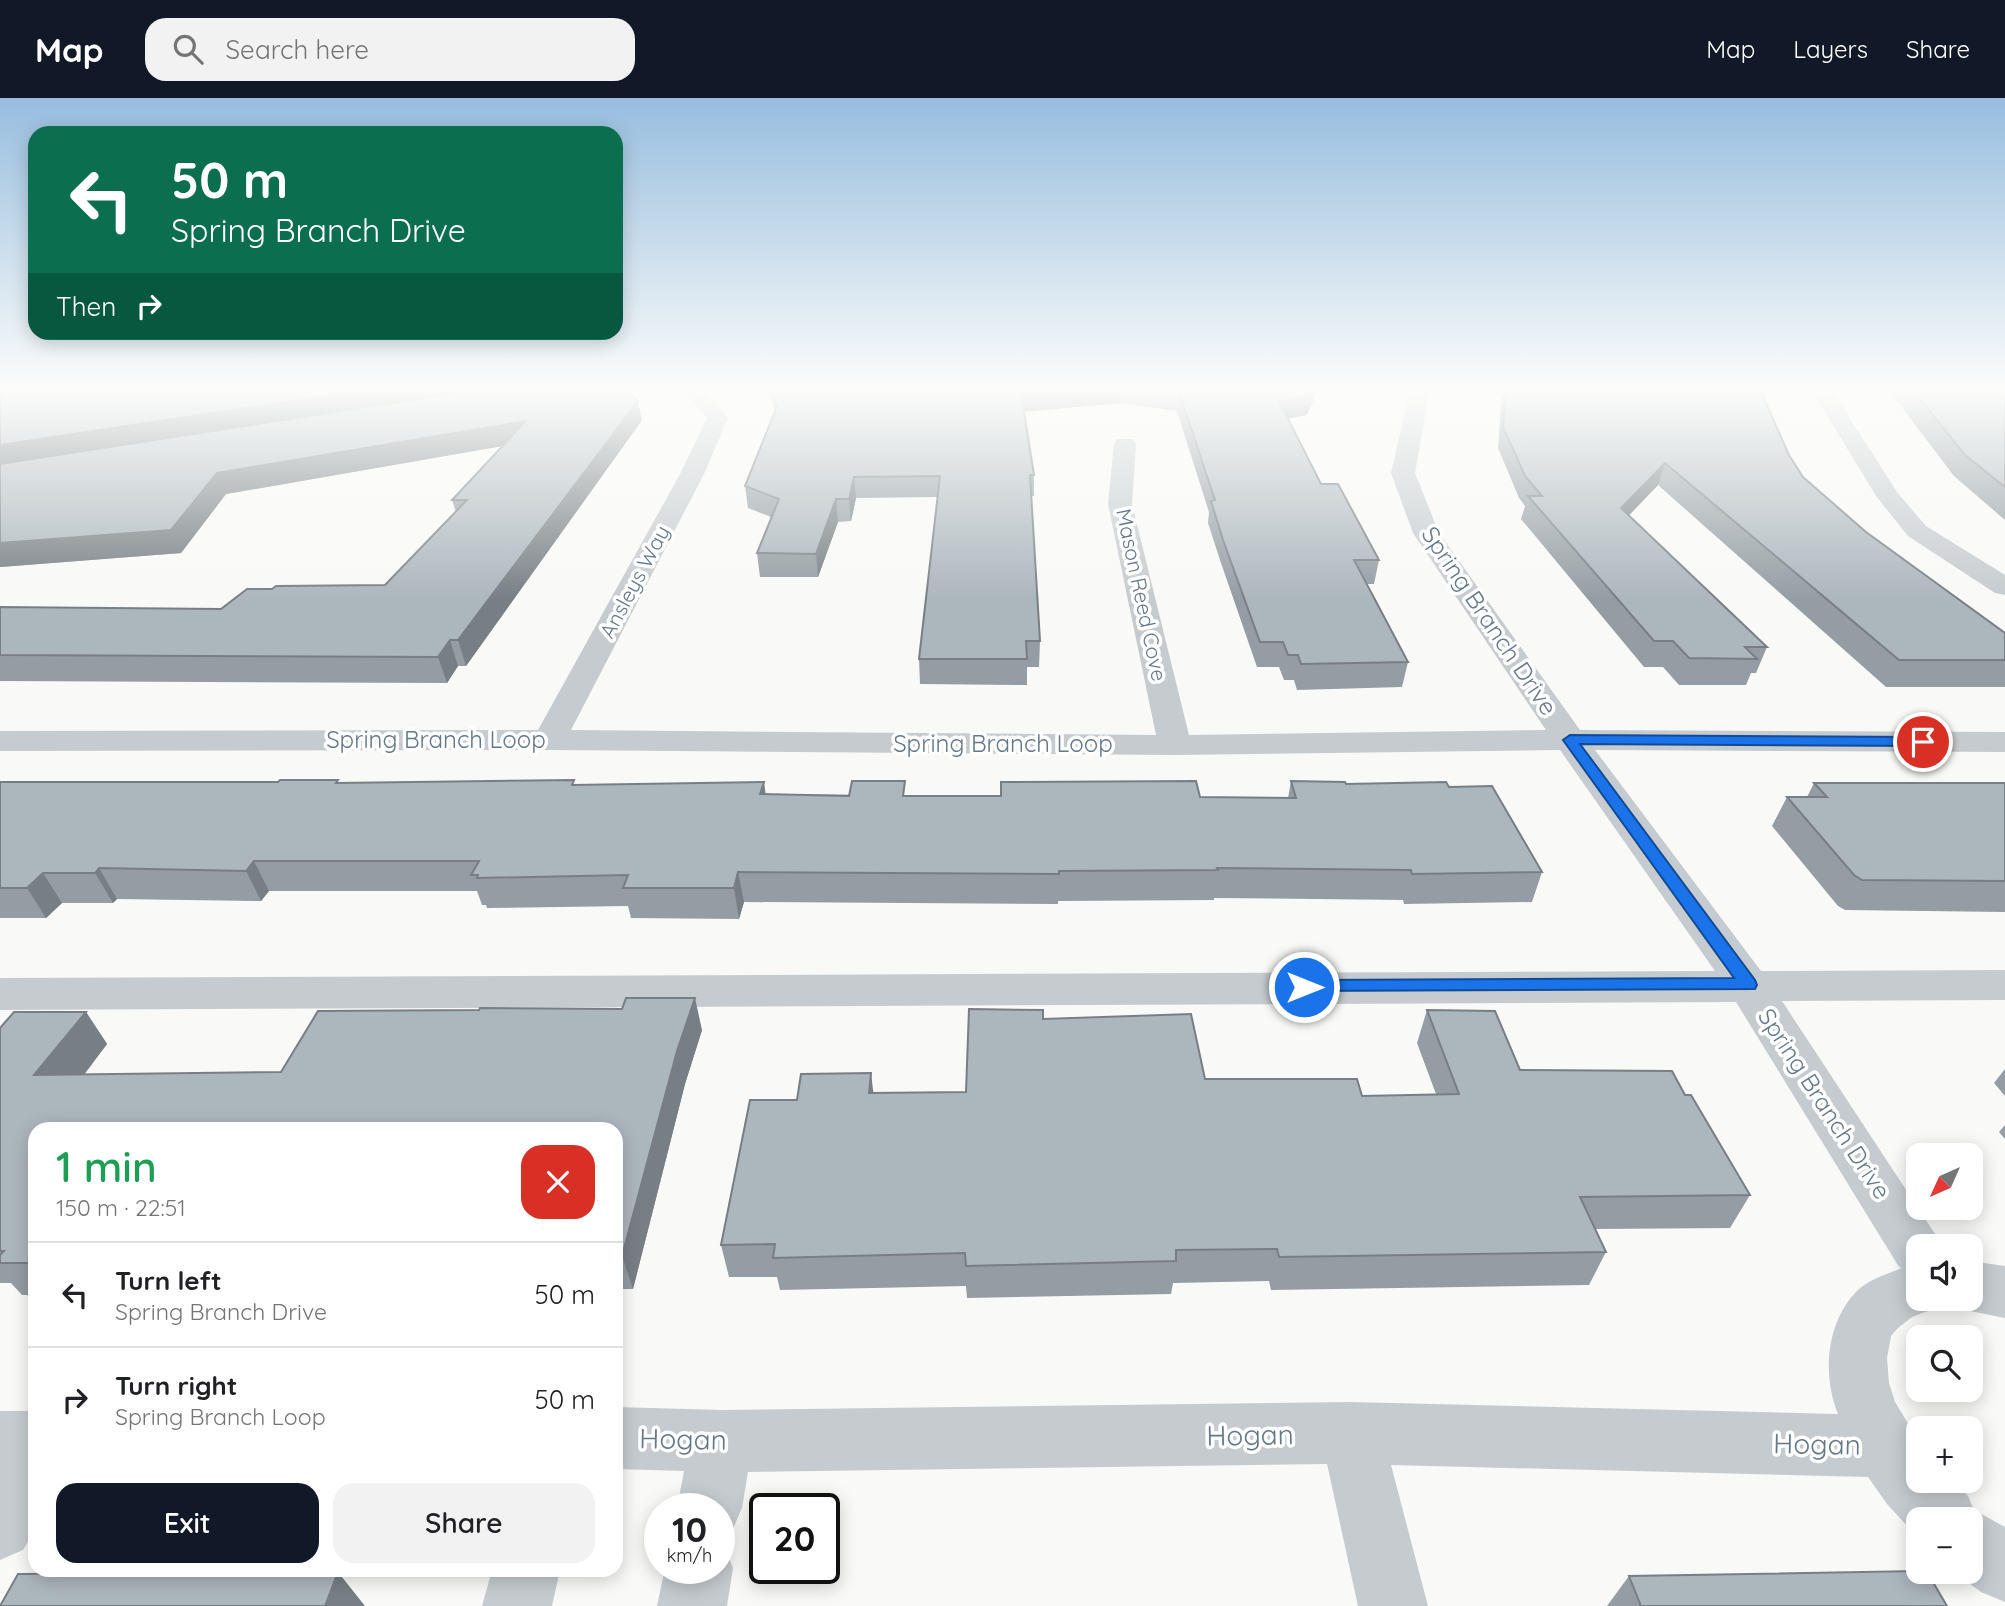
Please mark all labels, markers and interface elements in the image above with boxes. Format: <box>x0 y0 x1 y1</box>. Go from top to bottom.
search box <box>145 18 635 81</box>
text: Map <box>35 29 103 70</box>
icon: search <box>169 30 207 68</box>
text: Search here <box>225 33 369 66</box>
text: Map <box>1706 34 1755 64</box>
text: Layers <box>1793 34 1868 64</box>
text: Share <box>1906 34 1970 64</box>
text: 50 m <box>171 149 288 210</box>
icon: left <box>56 154 147 245</box>
text: Spring Branch Drive <box>171 210 466 250</box>
icon: right <box>130 287 168 325</box>
text: Then <box>56 290 116 323</box>
street label: Mason Reed Cove <box>1111 506 1173 683</box>
street label: Spring Branch Drive <box>1416 520 1564 721</box>
street label: Ansleys Way <box>594 521 675 642</box>
pin <box>1893 712 1953 772</box>
icon: arrive <box>1904 723 1942 761</box>
street label: Spring Branch Loop <box>326 724 546 754</box>
street label: Spring Branch Loop <box>893 728 1113 758</box>
position arrow <box>1267 950 1341 1024</box>
street label: Spring Branch Drive <box>1752 1003 1898 1204</box>
text: 1 min <box>56 1140 157 1193</box>
north arrow <box>1906 1143 1983 1220</box>
map controls <box>1906 1143 1983 1584</box>
button: close <box>521 1145 595 1219</box>
text: 150 m · 22:51 <box>56 1193 186 1222</box>
button: sound <box>1906 1234 1983 1311</box>
text: Turn left <box>115 1264 222 1297</box>
icon: left <box>56 1276 94 1314</box>
text: 50 m <box>535 1278 595 1311</box>
text: Spring Branch Drive <box>115 1297 327 1326</box>
button: search <box>1906 1325 1983 1402</box>
text: Turn right <box>115 1369 237 1402</box>
icon: right <box>56 1381 94 1419</box>
text: 50 m <box>535 1383 595 1416</box>
text: Spring Branch Loop <box>115 1402 326 1431</box>
street label: Hogan <box>1206 1416 1294 1453</box>
button: + <box>1906 1416 1983 1493</box>
street label: Hogan <box>639 1420 727 1457</box>
street label: Hogan <box>1773 1425 1861 1462</box>
button: Exit <box>56 1483 319 1563</box>
button: Share <box>333 1483 595 1563</box>
speed limit sign: 20 <box>749 1493 840 1584</box>
text: 10 <box>672 1507 707 1551</box>
button: − <box>1906 1507 1983 1584</box>
text: km/h <box>667 1544 712 1567</box>

